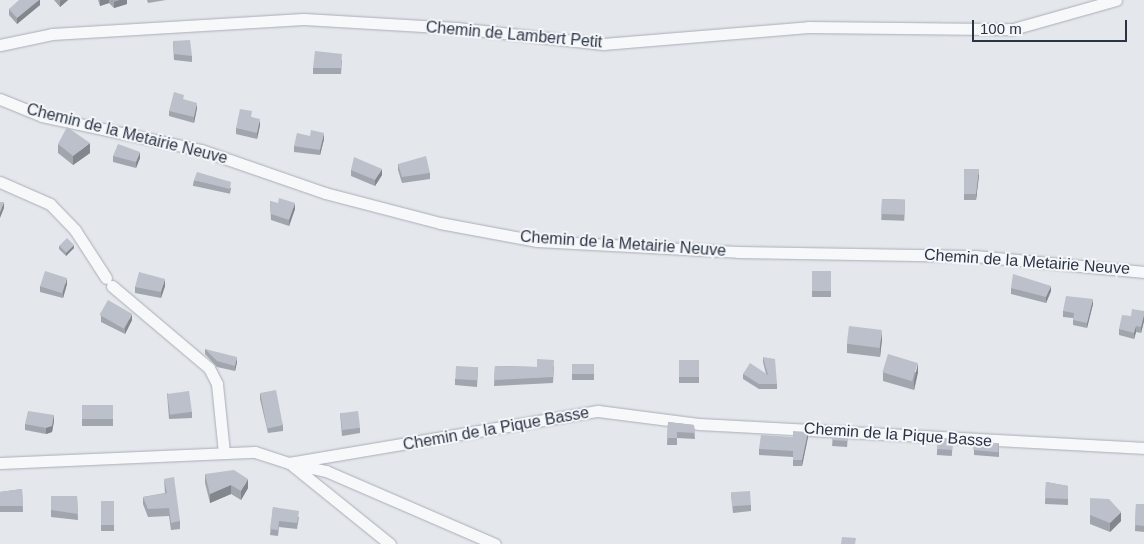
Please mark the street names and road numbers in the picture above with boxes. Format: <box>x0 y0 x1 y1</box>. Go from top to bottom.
street label: Chemin de Lambert Petit <box>425 18 603 52</box>
street label: Chemin de la Metairie Neuve <box>25 100 229 168</box>
street label: Chemin de la Metairie Neuve <box>519 227 727 261</box>
street label: Chemin de la Metairie Neuve <box>923 245 1131 279</box>
street label: Chemin de la Pique Basse <box>401 403 591 455</box>
street label: Chemin de la Pique Basse <box>803 419 993 451</box>

